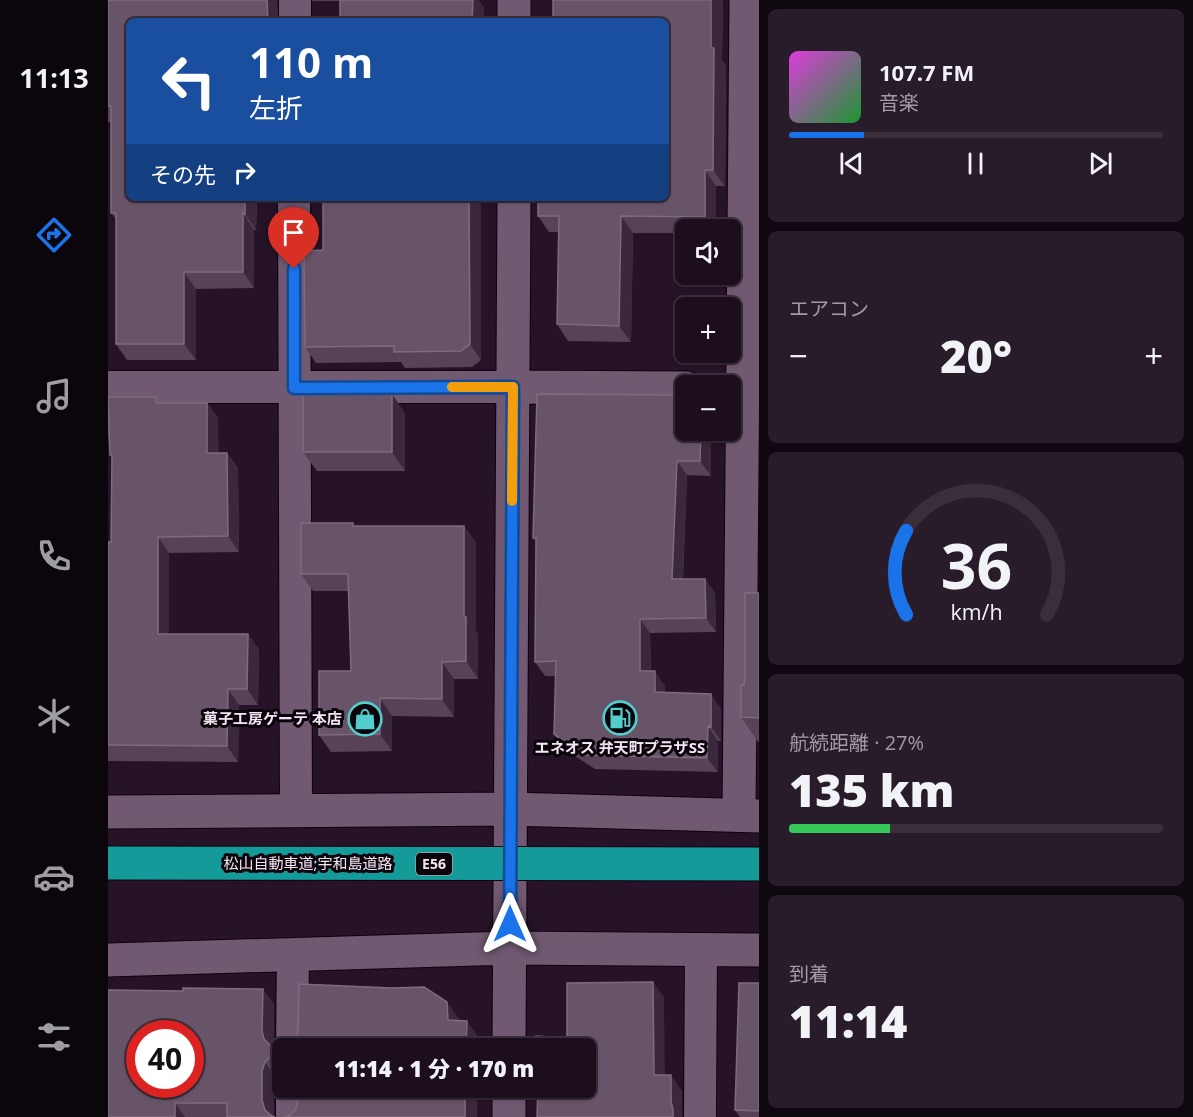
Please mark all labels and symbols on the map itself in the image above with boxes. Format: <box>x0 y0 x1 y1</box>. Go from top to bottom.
pin <box>268 207 319 269</box>
fuel station icon: エネオス 弁天町プラザSS <box>602 700 638 736</box>
shop icon: 菓子工房ゲーテ 本店 <box>347 701 383 737</box>
place label: 菓子工房ゲーテ 本店 <box>203 708 342 728</box>
place label: エネオス 弁天町プラザSS <box>535 737 705 757</box>
street label: 松山自動車道;宇和島道路 <box>224 853 392 873</box>
road number: E56 <box>416 853 452 875</box>
position arrow <box>478 892 542 956</box>
speed limit sign: 40 <box>126 1020 204 1098</box>

